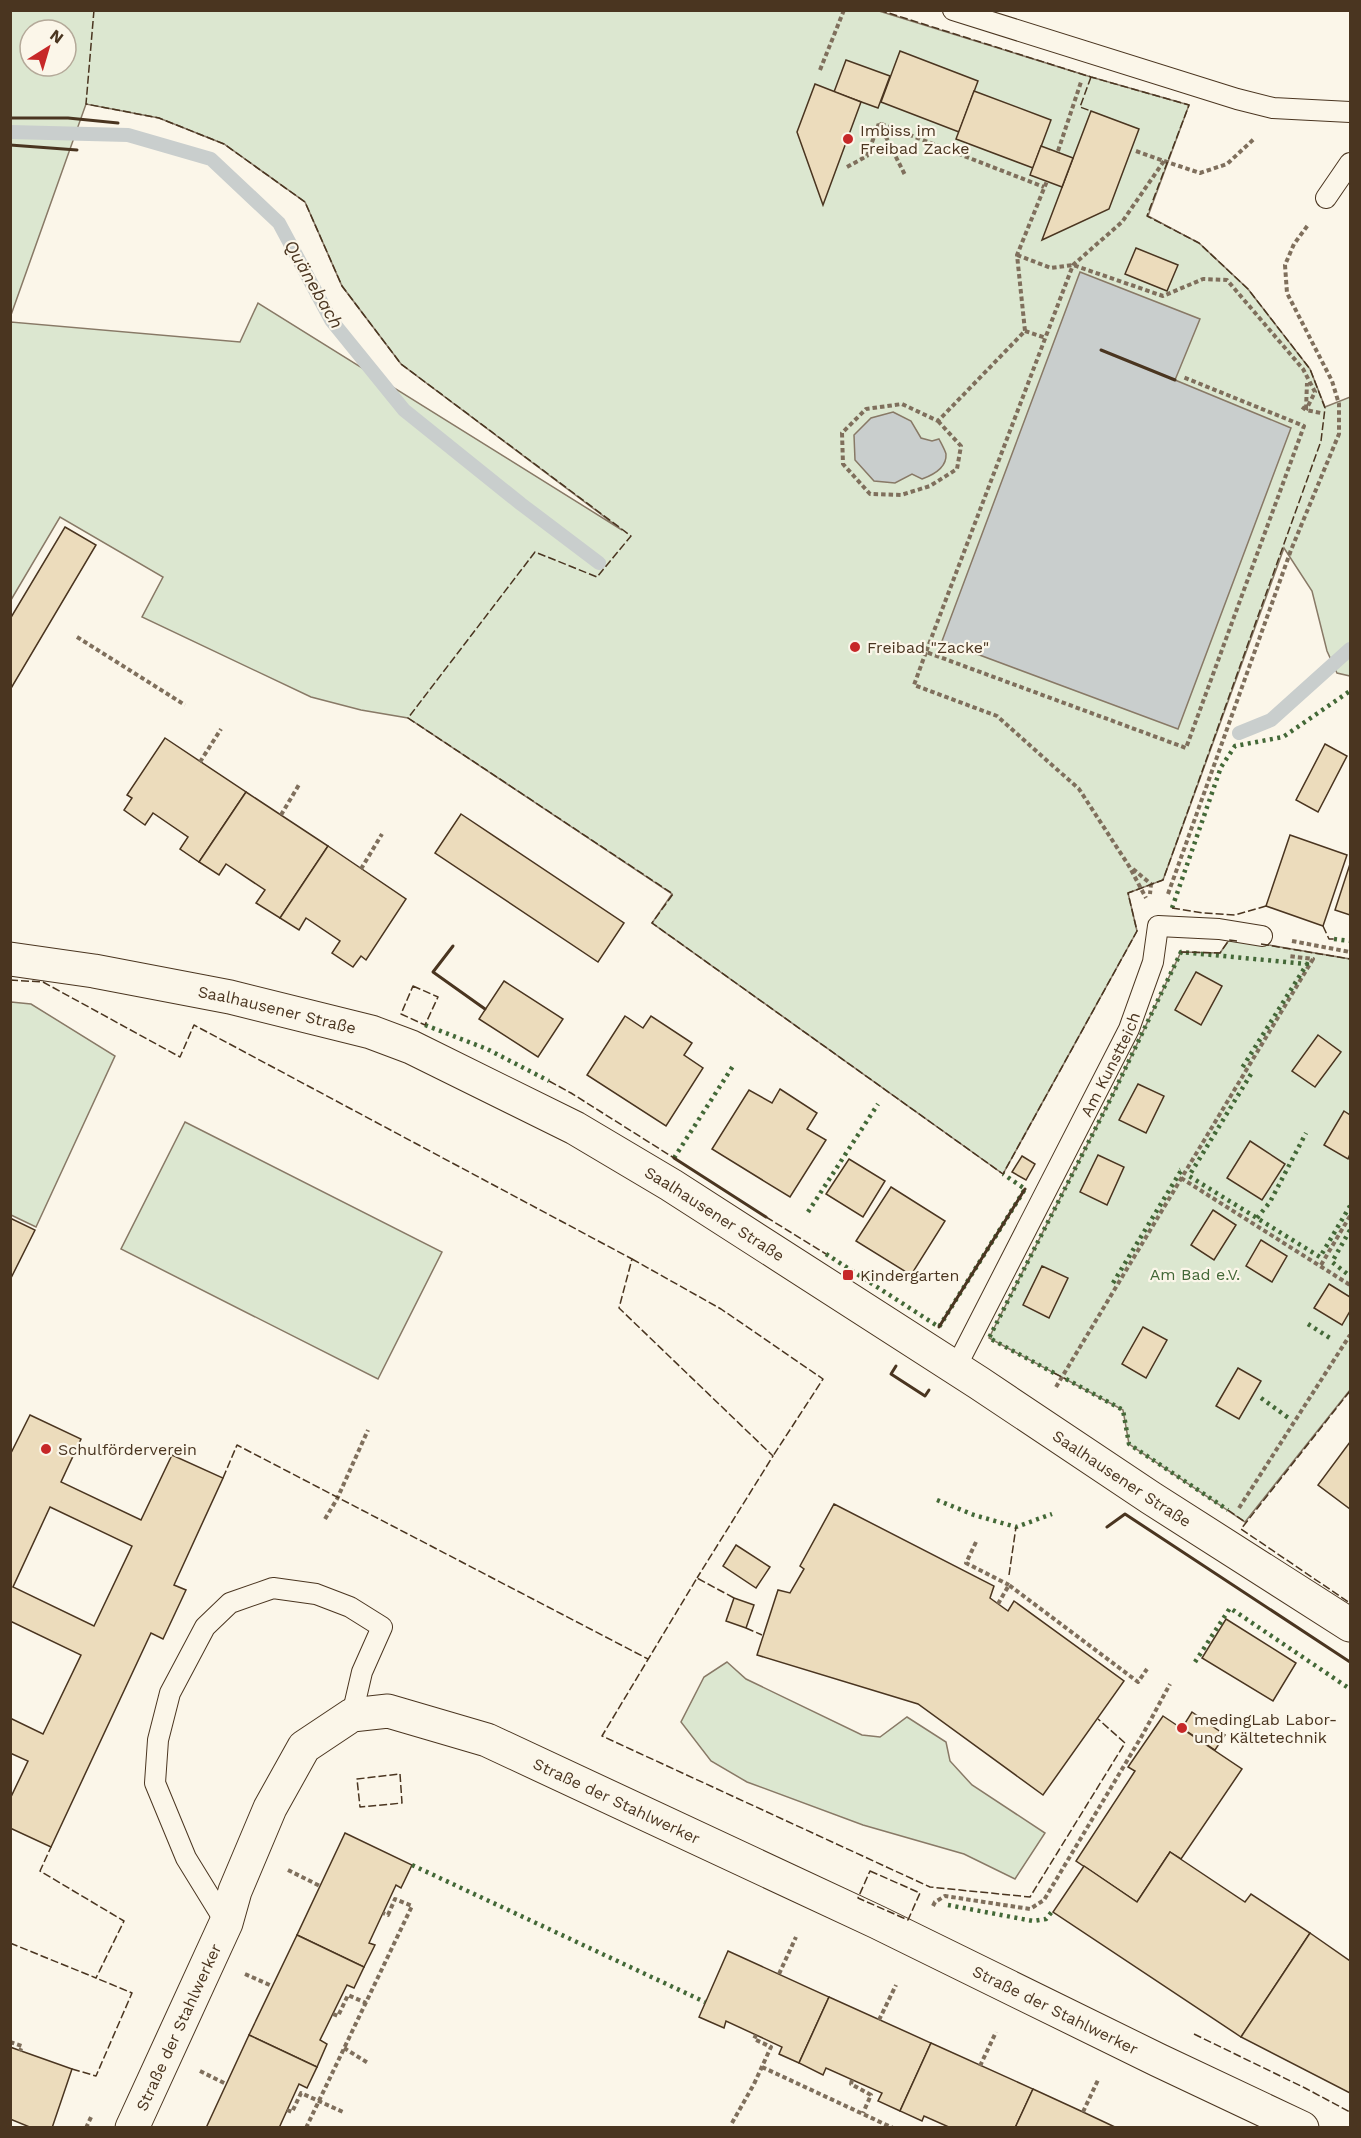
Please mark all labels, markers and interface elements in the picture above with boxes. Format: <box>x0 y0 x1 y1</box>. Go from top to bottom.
north arrow <box>18 18 78 78</box>
text: N <box>46 25 67 48</box>
place label: Imbiss im Freibad Zacke <box>860 121 970 158</box>
marker: Imbiss im Freibad Zacke <box>841 132 855 146</box>
water label: Quänebach <box>280 236 348 332</box>
place label: Freibad "Zacke" <box>867 638 989 657</box>
marker: Freibad "Zacke" <box>848 640 862 654</box>
street label: Saalhausener Straße <box>197 982 358 1037</box>
street label: Am Kunstteich <box>1076 1010 1144 1120</box>
street label: Saalhausener Straße <box>641 1162 788 1265</box>
park label: Am Bad e.V. <box>1150 1265 1240 1284</box>
place label: Kindergarten <box>860 1266 960 1285</box>
marker: Kindergarten <box>841 1268 855 1282</box>
street label: Saalhausener Straße <box>1049 1426 1195 1531</box>
place label: Schulförderverein <box>58 1440 197 1459</box>
marker: Schulförderverein <box>39 1442 53 1456</box>
place label: medingLab Labor- und Kältetechnik <box>1194 1710 1337 1747</box>
marker: medingLab Labor- und Kältetechnik <box>1175 1721 1189 1735</box>
street label: Straße der Stahlwerker <box>530 1754 704 1848</box>
street label: Straße der Stahlwerker <box>132 1940 225 2114</box>
street label: Straße der Stahlwerker <box>970 1961 1142 2058</box>

